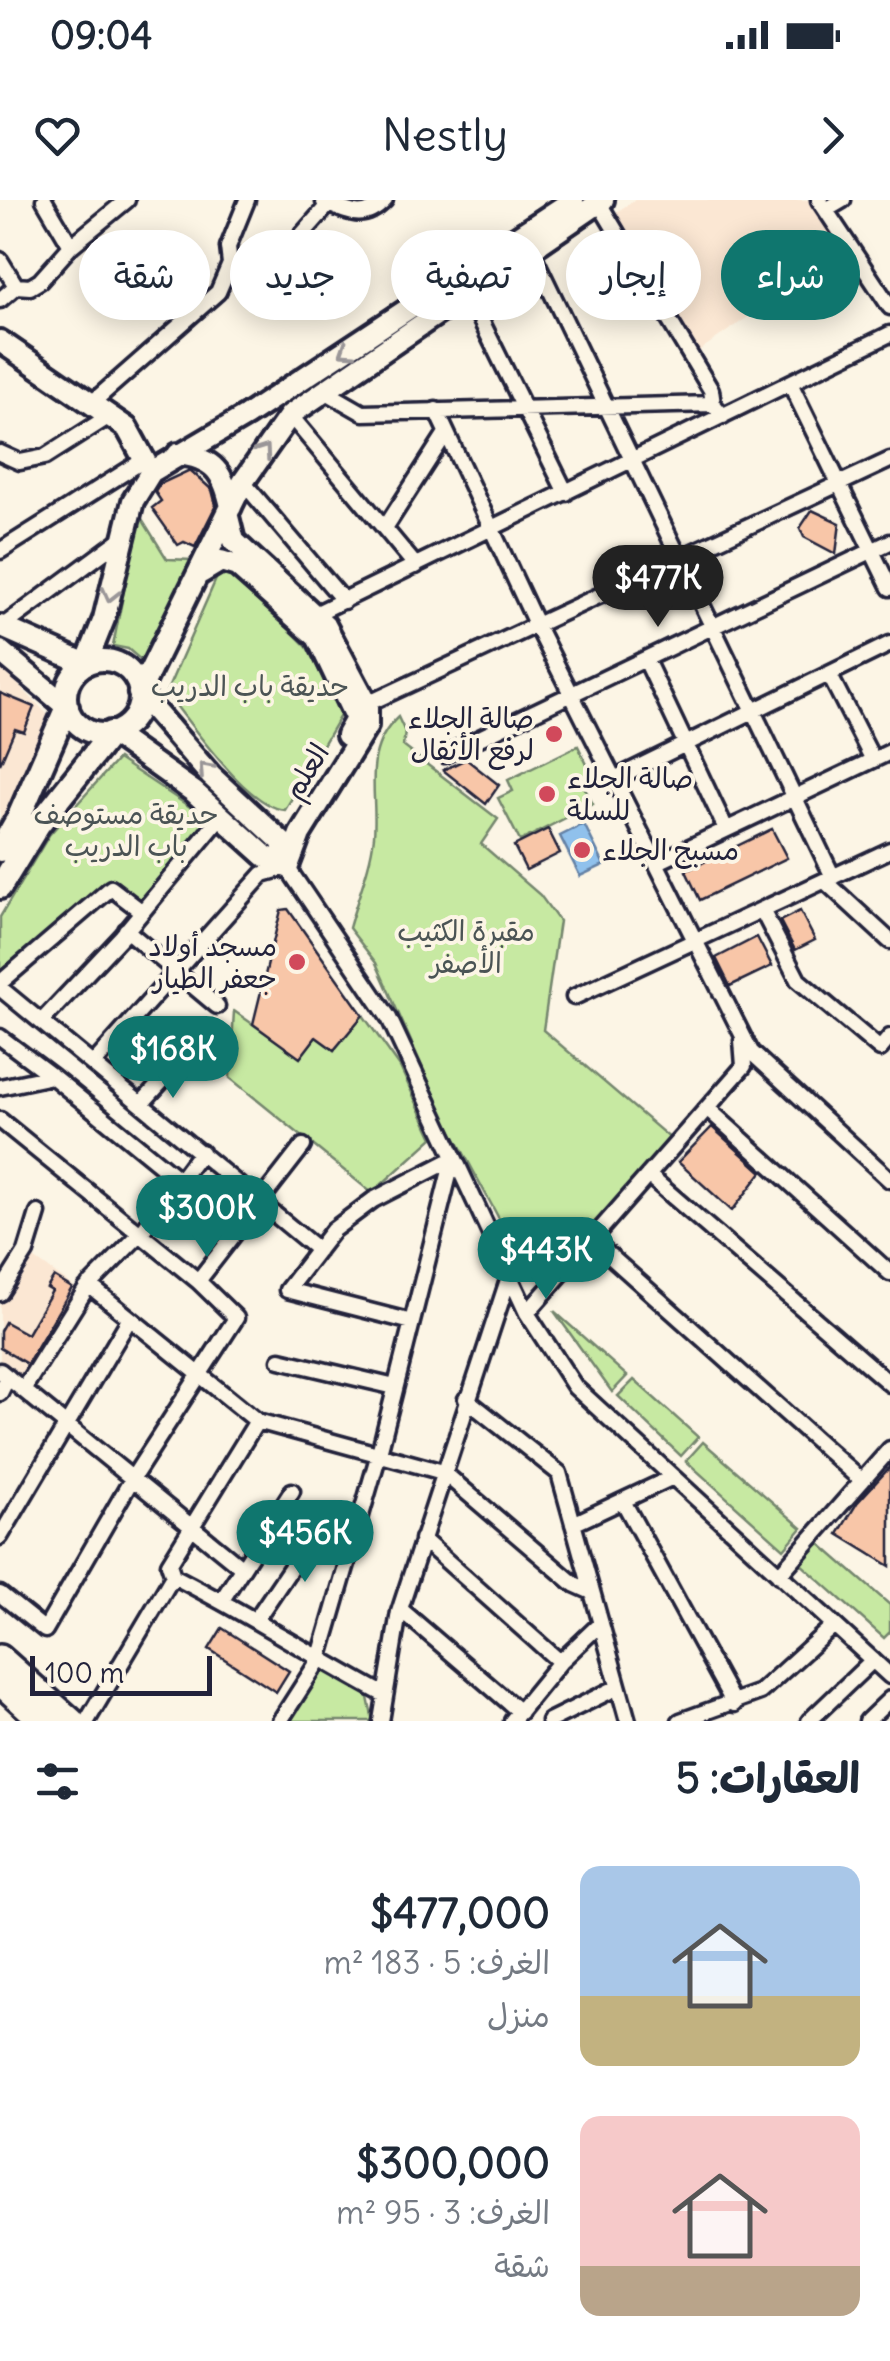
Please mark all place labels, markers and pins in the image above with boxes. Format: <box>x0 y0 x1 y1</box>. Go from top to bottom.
pin: $477K <box>588 545 728 630</box>
place label: صالة الجلاء لرفع الأثقال <box>408 700 534 770</box>
marker: صالة الجلاء لرفع الأثقال <box>543 723 565 745</box>
place label: صالة الجلاء للسلة <box>567 760 693 828</box>
marker: صالة الجلاء للسلة <box>536 783 558 805</box>
place label: مسبح الجلاء <box>602 832 739 869</box>
marker: مسبح الجلاء <box>571 839 593 861</box>
place label: مسجد أولاد جعفر الطيار <box>148 928 277 996</box>
marker: مسجد أولاد جعفر الطيار <box>286 951 308 973</box>
pin: $168K <box>103 1016 243 1101</box>
pin: $300K <box>137 1175 277 1260</box>
pin: $443K <box>476 1217 616 1302</box>
pin: $456K <box>235 1500 375 1585</box>

